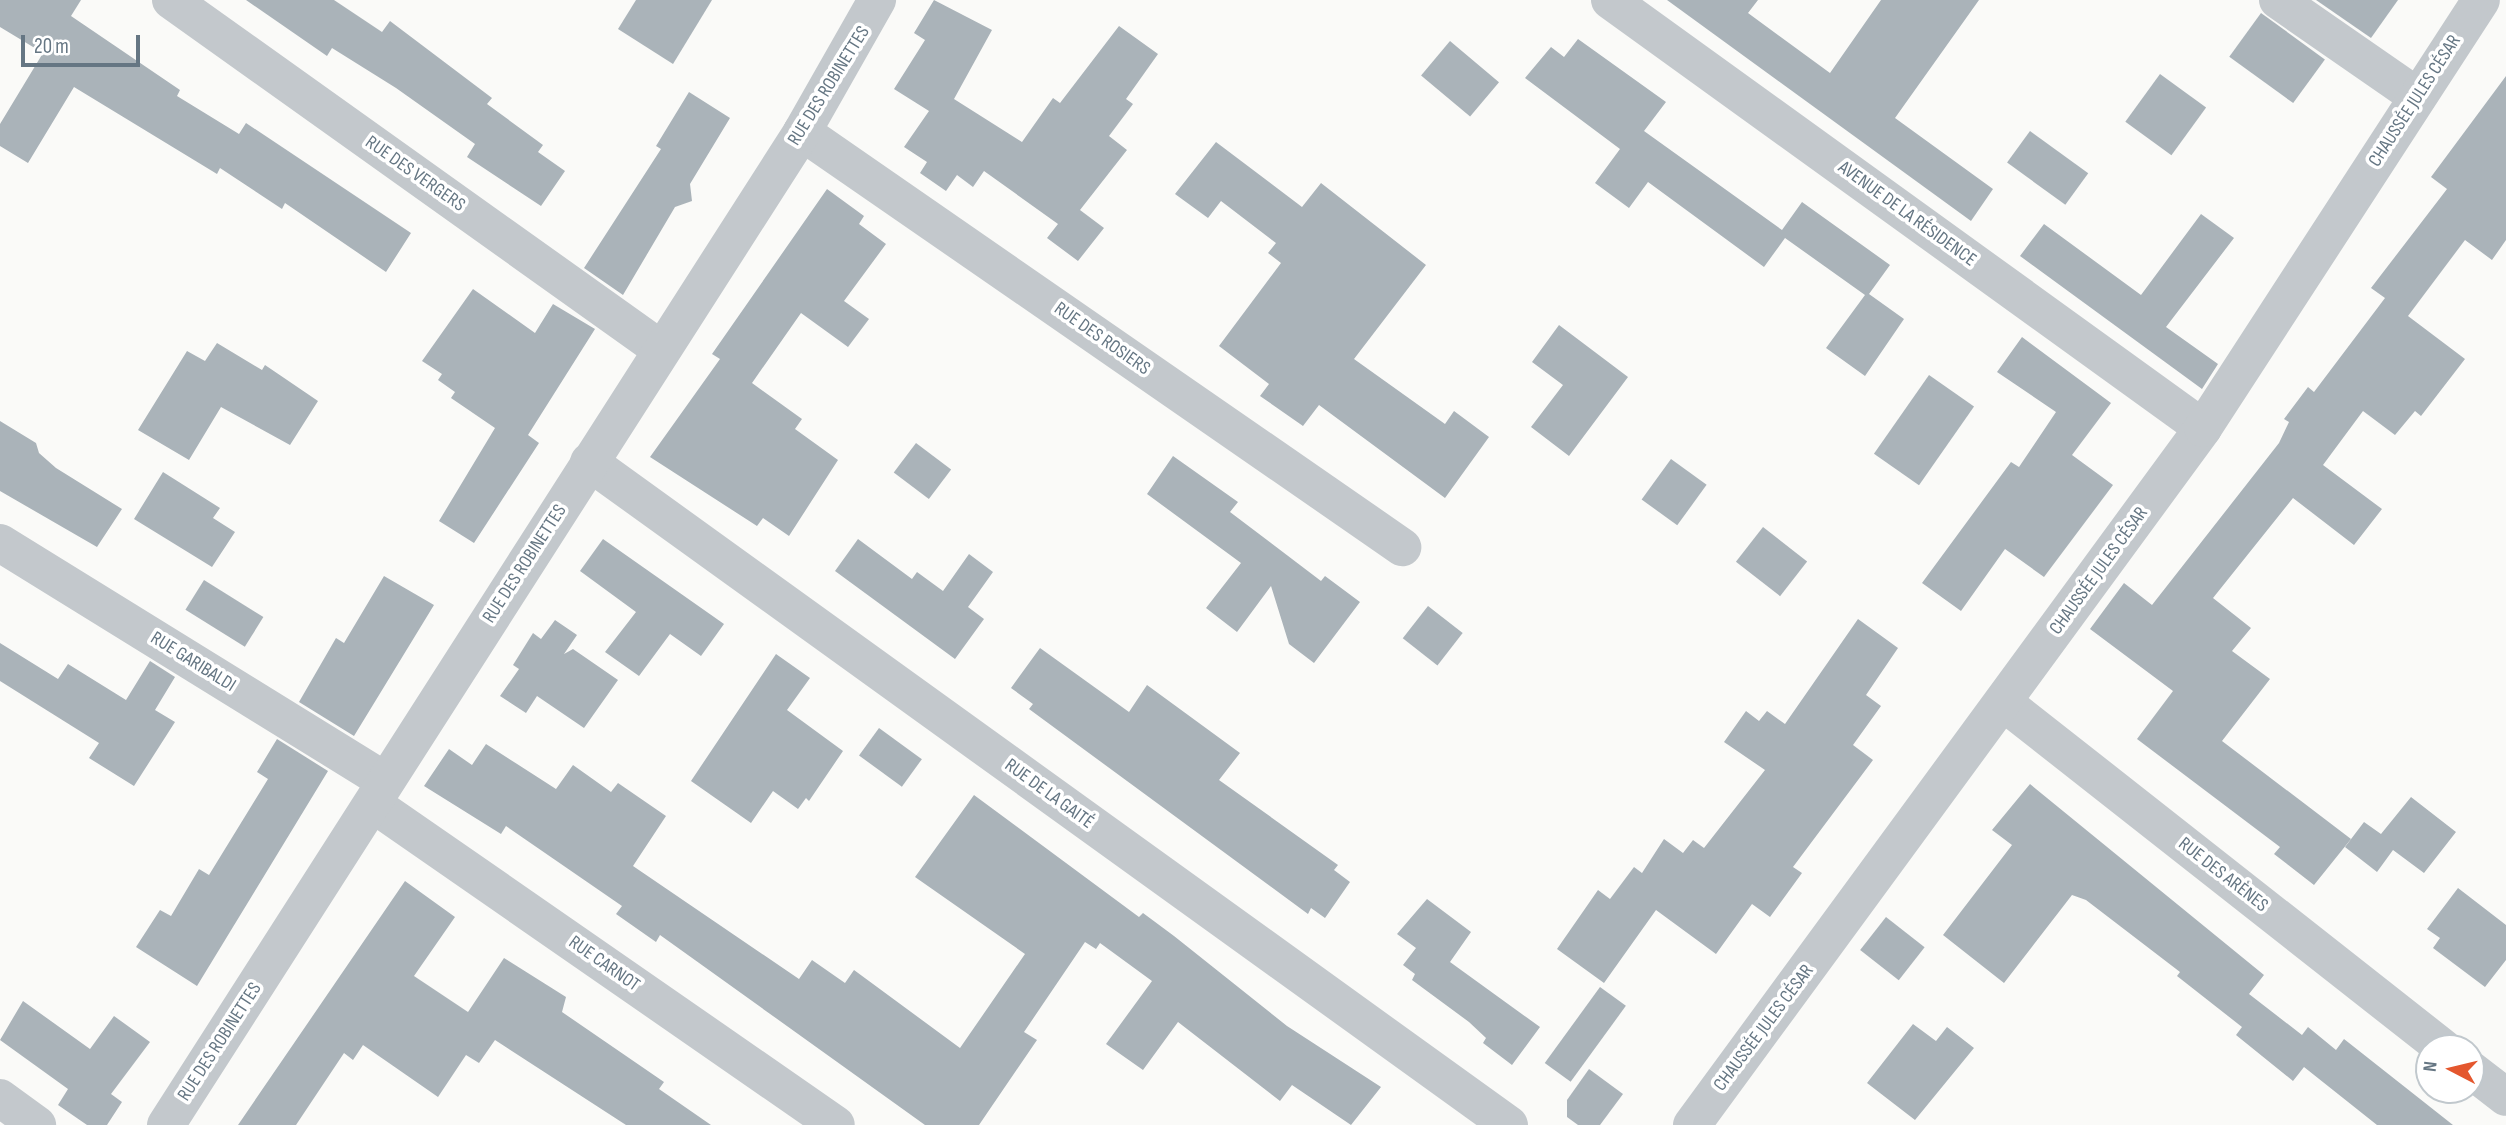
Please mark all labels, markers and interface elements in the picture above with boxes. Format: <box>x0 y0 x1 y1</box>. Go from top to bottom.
scale bar <box>24 21 144 65</box>
street label: RUE DES ROBINETTES <box>783 22 875 150</box>
street label: CHAUSSÉE JULES CÉSAR <box>2364 31 2466 171</box>
text: 20 m <box>34 34 69 59</box>
street label: RUE DES VERGERS <box>361 131 469 217</box>
street label: AVENUE DE LA RÉSIDENCE <box>1834 156 1980 272</box>
street label: RUE DES ROSIERS <box>1050 298 1154 380</box>
street label: RUE DES ROBINETTES <box>478 501 572 627</box>
street label: CHAUSSÉE JULES CÉSAR <box>2045 503 2153 639</box>
street label: RUE GARIBALDI <box>146 627 240 697</box>
street label: RUE DE LA GAITÉ <box>1000 754 1098 834</box>
street label: RUE DES ARÈNES <box>2174 833 2272 917</box>
street label: RUE CARNOT <box>564 931 644 997</box>
street label: CHAUSSÉE JULES CÉSAR <box>1709 960 1819 1096</box>
street label: RUE DES ROBINETTES <box>173 979 267 1105</box>
north arrow <box>2415 1034 2485 1104</box>
text: N <box>2419 1060 2443 1073</box>

